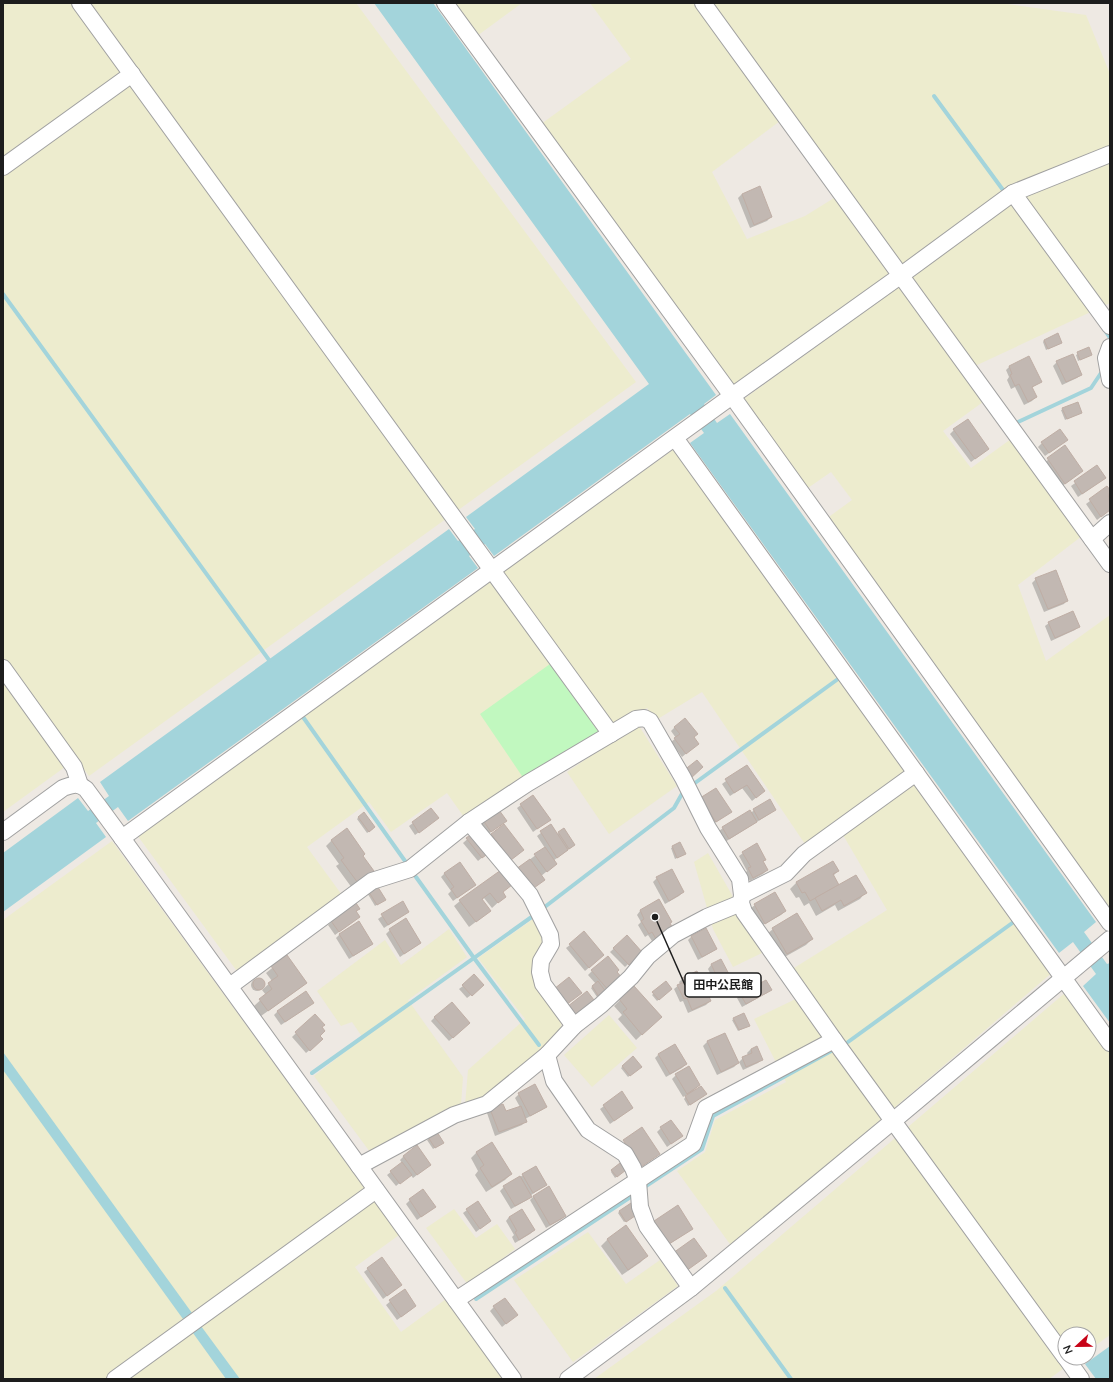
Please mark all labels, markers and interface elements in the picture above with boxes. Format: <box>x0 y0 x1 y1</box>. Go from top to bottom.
callout: 田中公民館 <box>685 973 761 997</box>
text: 田中公民館 <box>693 977 753 992</box>
north arrow <box>1057 1326 1097 1366</box>
text: N <box>1060 1343 1076 1356</box>

